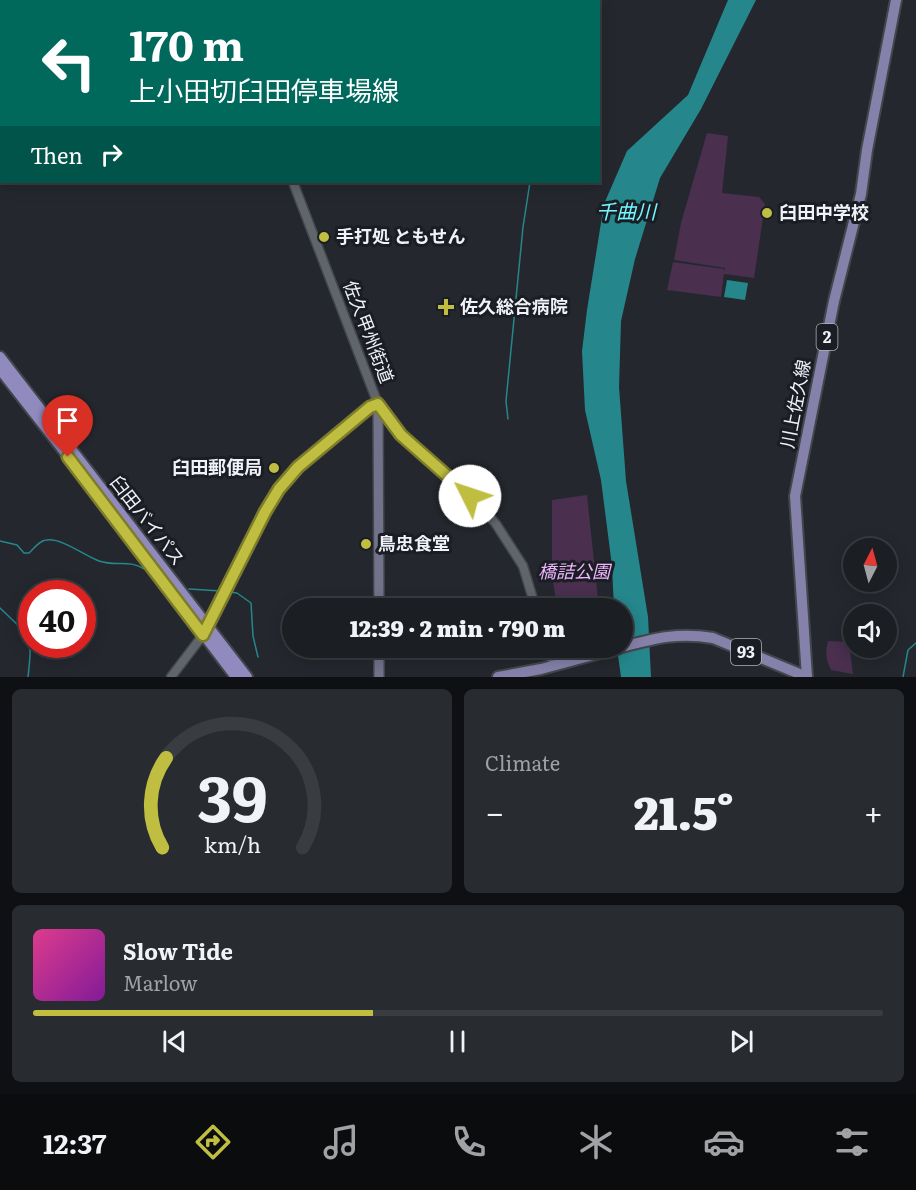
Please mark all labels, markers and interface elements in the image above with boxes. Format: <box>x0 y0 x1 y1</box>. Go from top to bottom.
text: 170 m <box>129 12 244 74</box>
icon: left <box>30 24 108 102</box>
text: 上小田切臼田停車場線 <box>129 69 399 109</box>
text: Then <box>30 138 83 171</box>
icon: right <box>95 138 128 171</box>
water label: 千曲川 <box>596 195 658 225</box>
place label: 臼田中学校 <box>779 198 869 225</box>
marker: 臼田中学校 <box>760 206 774 220</box>
place label: 手打処 ともせん <box>336 222 466 249</box>
marker: 手打処 ともせん <box>317 230 331 244</box>
street label: 佐久甲州街道 <box>337 276 401 387</box>
place label: 佐久総合病院 <box>460 292 568 319</box>
marker: 佐久総合病院 <box>437 298 455 316</box>
road number: 2 <box>816 324 838 350</box>
street label: 川上佐久線 <box>773 357 816 450</box>
pin <box>42 395 93 457</box>
icon: arrive <box>51 404 84 437</box>
place label: 臼田郵便局 <box>172 453 262 480</box>
marker: 臼田郵便局 <box>267 461 281 475</box>
position arrow <box>438 464 502 528</box>
street label: 臼田バイパス <box>104 469 192 571</box>
place label: 鳥忠食堂 <box>378 529 450 556</box>
marker: 鳥忠食堂 <box>359 537 373 551</box>
north arrow <box>843 538 897 592</box>
map controls <box>843 538 897 658</box>
park label: 橋詰公園 <box>538 557 613 584</box>
speed limit sign: 40 <box>18 580 96 658</box>
button: sound <box>843 604 897 658</box>
text: 12:39 · 2 min · 790 m <box>350 611 565 644</box>
road number: 93 <box>731 639 761 665</box>
text: Climate <box>485 747 560 777</box>
text: 39 <box>197 749 267 841</box>
text: 21.5° <box>634 777 734 844</box>
text: − <box>485 786 504 835</box>
text: + <box>864 786 883 835</box>
text: km/h <box>203 828 261 860</box>
text: Slow Tide <box>123 934 233 967</box>
text: Marlow <box>123 967 198 997</box>
icon: previous <box>158 1025 191 1058</box>
icon: pause <box>441 1025 474 1058</box>
icon: next <box>725 1025 758 1058</box>
icon: directions <box>192 1121 234 1163</box>
icon: music <box>320 1121 362 1163</box>
icon: phone <box>448 1121 490 1163</box>
icon: climate <box>575 1121 617 1163</box>
icon: car <box>703 1121 745 1163</box>
icon: filters <box>831 1121 873 1163</box>
text: 12:37 <box>43 1122 106 1162</box>

